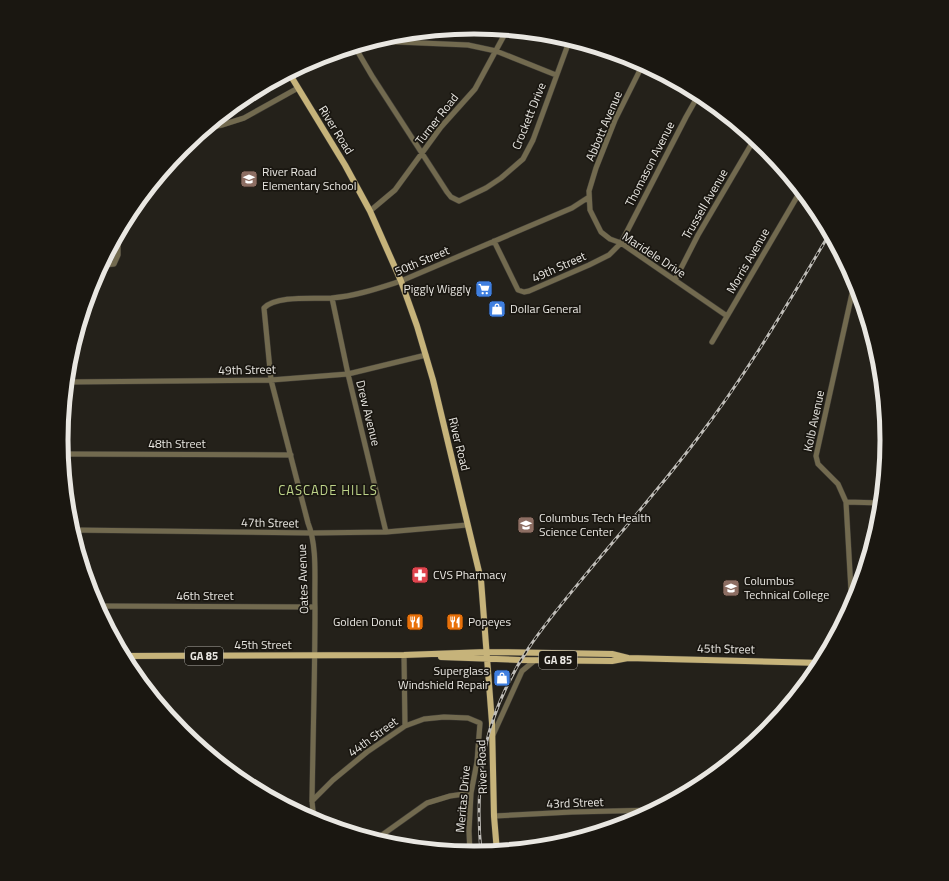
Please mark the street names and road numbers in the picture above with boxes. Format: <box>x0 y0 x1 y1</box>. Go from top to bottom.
street label: Crockett Drive <box>506 79 551 152</box>
street label: Abbott Avenue <box>580 88 627 164</box>
street label: Turner Road <box>410 89 463 149</box>
street label: River Road <box>314 102 359 158</box>
street label: Thomason Avenue <box>620 118 679 210</box>
street label: Trussell Avenue <box>677 165 732 243</box>
street label: Morris Avenue <box>721 224 774 297</box>
street label: Maridele Drive <box>618 227 690 282</box>
street label: 50th Street <box>392 240 453 281</box>
street label: 49th Street <box>529 246 590 287</box>
street label: 49th Street <box>218 359 277 380</box>
street label: Drew Avenue <box>351 378 386 448</box>
street label: Kolb Avenue <box>798 388 829 453</box>
street label: River Road <box>444 415 475 473</box>
street label: 48th Street <box>148 434 207 453</box>
street label: 47th Street <box>241 512 300 533</box>
street label: Oates Avenue <box>292 544 313 614</box>
street label: 46th Street <box>176 586 235 605</box>
street label: 45th Street <box>234 635 293 654</box>
street label: 45th Street <box>697 638 756 659</box>
road number: GA 85 <box>185 647 223 665</box>
road number: GA 85 <box>539 651 577 669</box>
street label: 44th Street <box>344 712 402 761</box>
street label: River Road <box>471 739 492 795</box>
street label: Meritas Drive <box>450 764 475 833</box>
street label: 43rd Street <box>546 792 605 813</box>

